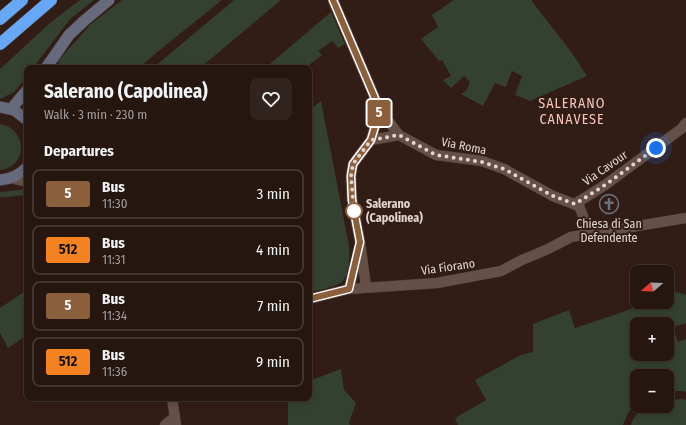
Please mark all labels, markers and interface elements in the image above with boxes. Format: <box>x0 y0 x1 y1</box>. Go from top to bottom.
button: heart <box>250 78 292 120</box>
text: Salerano (Capolinea) <box>44 80 208 103</box>
district label: SALERANO CANAVESE <box>538 95 606 128</box>
line badge: 5 <box>366 100 392 126</box>
text: 5 <box>376 104 382 121</box>
text: Walk · 3 min · 230 m <box>44 107 147 122</box>
street label: Via Roma <box>440 135 488 157</box>
your location <box>646 138 666 158</box>
text: Departures <box>44 142 114 160</box>
street label: Via Cavour <box>580 147 631 189</box>
text: Bus <box>102 178 125 196</box>
text: 5 <box>65 185 71 202</box>
text: 3 min <box>256 185 290 203</box>
church icon: Chiesa di San Defendente <box>598 193 620 215</box>
text: 11:30 <box>102 196 127 211</box>
place label: Salerano (Capolinea) <box>366 197 423 225</box>
marker: Salerano (Capolinea) <box>345 202 363 220</box>
place label: Chiesa di San Defendente <box>576 217 642 245</box>
text: Bus <box>102 234 125 252</box>
text: 512 <box>59 241 77 258</box>
text: 4 min <box>256 241 290 259</box>
text: 11:31 <box>102 252 125 267</box>
street label: Via Fiorano <box>420 256 476 278</box>
north arrow <box>630 265 674 309</box>
map controls <box>630 265 674 413</box>
text: Bus <box>102 290 125 308</box>
text: 5 <box>65 297 71 314</box>
text: 7 min <box>257 297 290 315</box>
text: 11:34 <box>102 308 127 323</box>
button: + <box>630 317 674 361</box>
text: Bus <box>102 346 125 364</box>
text: 512 <box>59 353 77 370</box>
text: 9 min <box>256 353 290 371</box>
text: 11:36 <box>102 364 127 379</box>
button: − <box>630 369 674 413</box>

